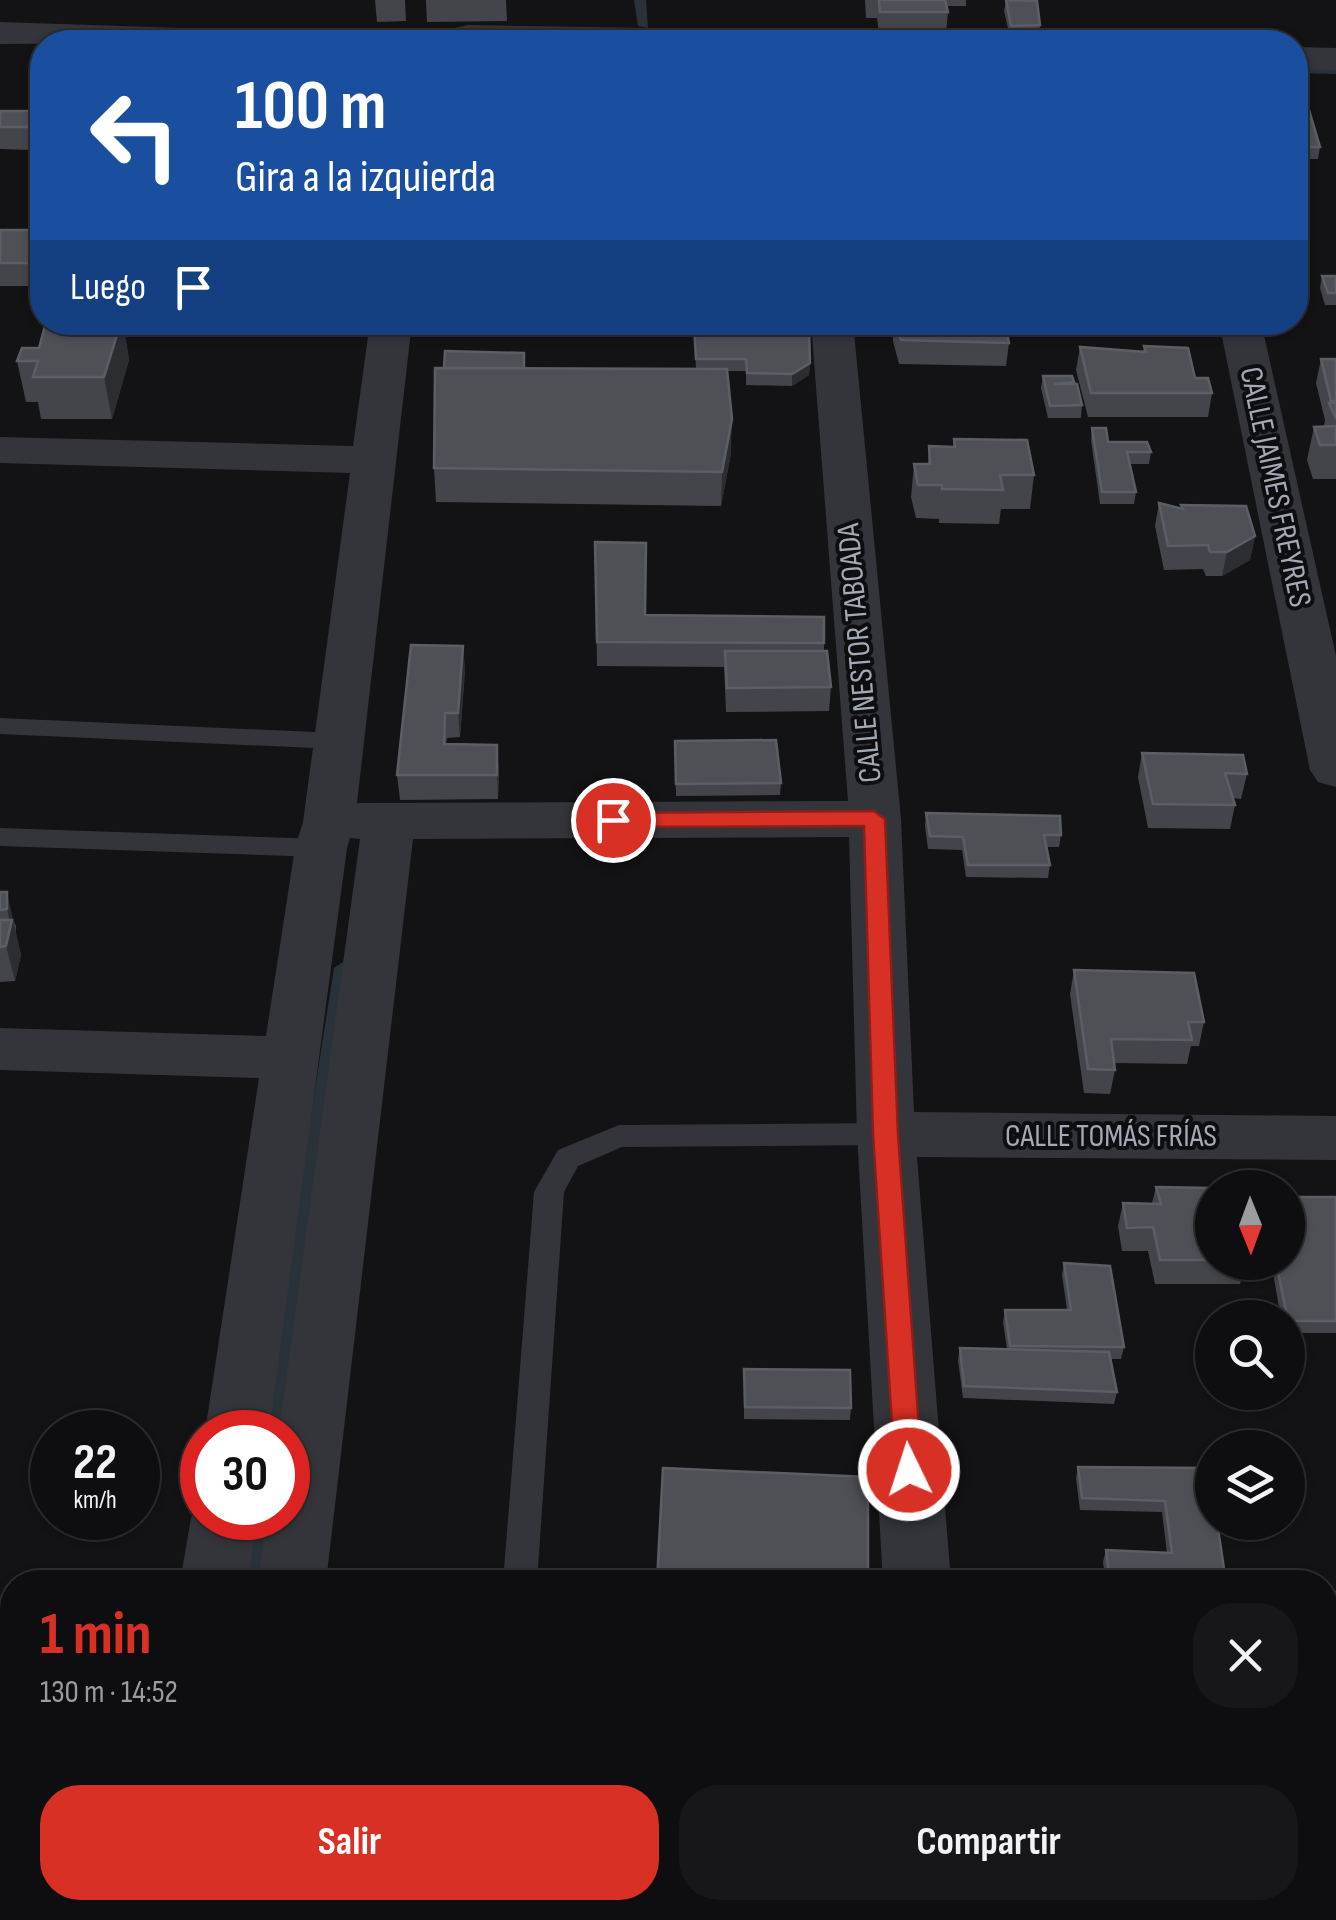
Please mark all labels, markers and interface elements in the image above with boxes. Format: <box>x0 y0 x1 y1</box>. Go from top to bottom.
text: 100 m <box>235 65 386 149</box>
icon: left <box>70 70 200 200</box>
text: Gira a la izquierda <box>235 150 496 205</box>
icon: arrive <box>166 260 221 315</box>
text: Luego <box>70 265 146 310</box>
street label: CALLE JAIMES FREYRES <box>1231 363 1319 611</box>
street label: CALLE NESTOR TABOADA <box>829 521 891 784</box>
pin <box>571 778 656 863</box>
icon: arrive <box>586 793 641 848</box>
street label: CALLE TOMÁS FRÍAS <box>1005 1117 1217 1156</box>
north arrow <box>1195 1170 1305 1280</box>
map controls <box>1195 1170 1305 1540</box>
button: search <box>1195 1300 1305 1410</box>
speed limit sign: 30 <box>180 1410 310 1540</box>
position arrow <box>857 1418 961 1522</box>
button: layers <box>1195 1430 1305 1540</box>
text: 22 <box>73 1433 117 1493</box>
text: km/h <box>73 1485 117 1516</box>
text: 1 min <box>40 1599 152 1671</box>
button: close <box>1193 1603 1298 1708</box>
text: 130 m · 14:52 <box>40 1673 178 1712</box>
button: Salir <box>40 1785 659 1900</box>
button: Compartir <box>679 1785 1298 1900</box>

